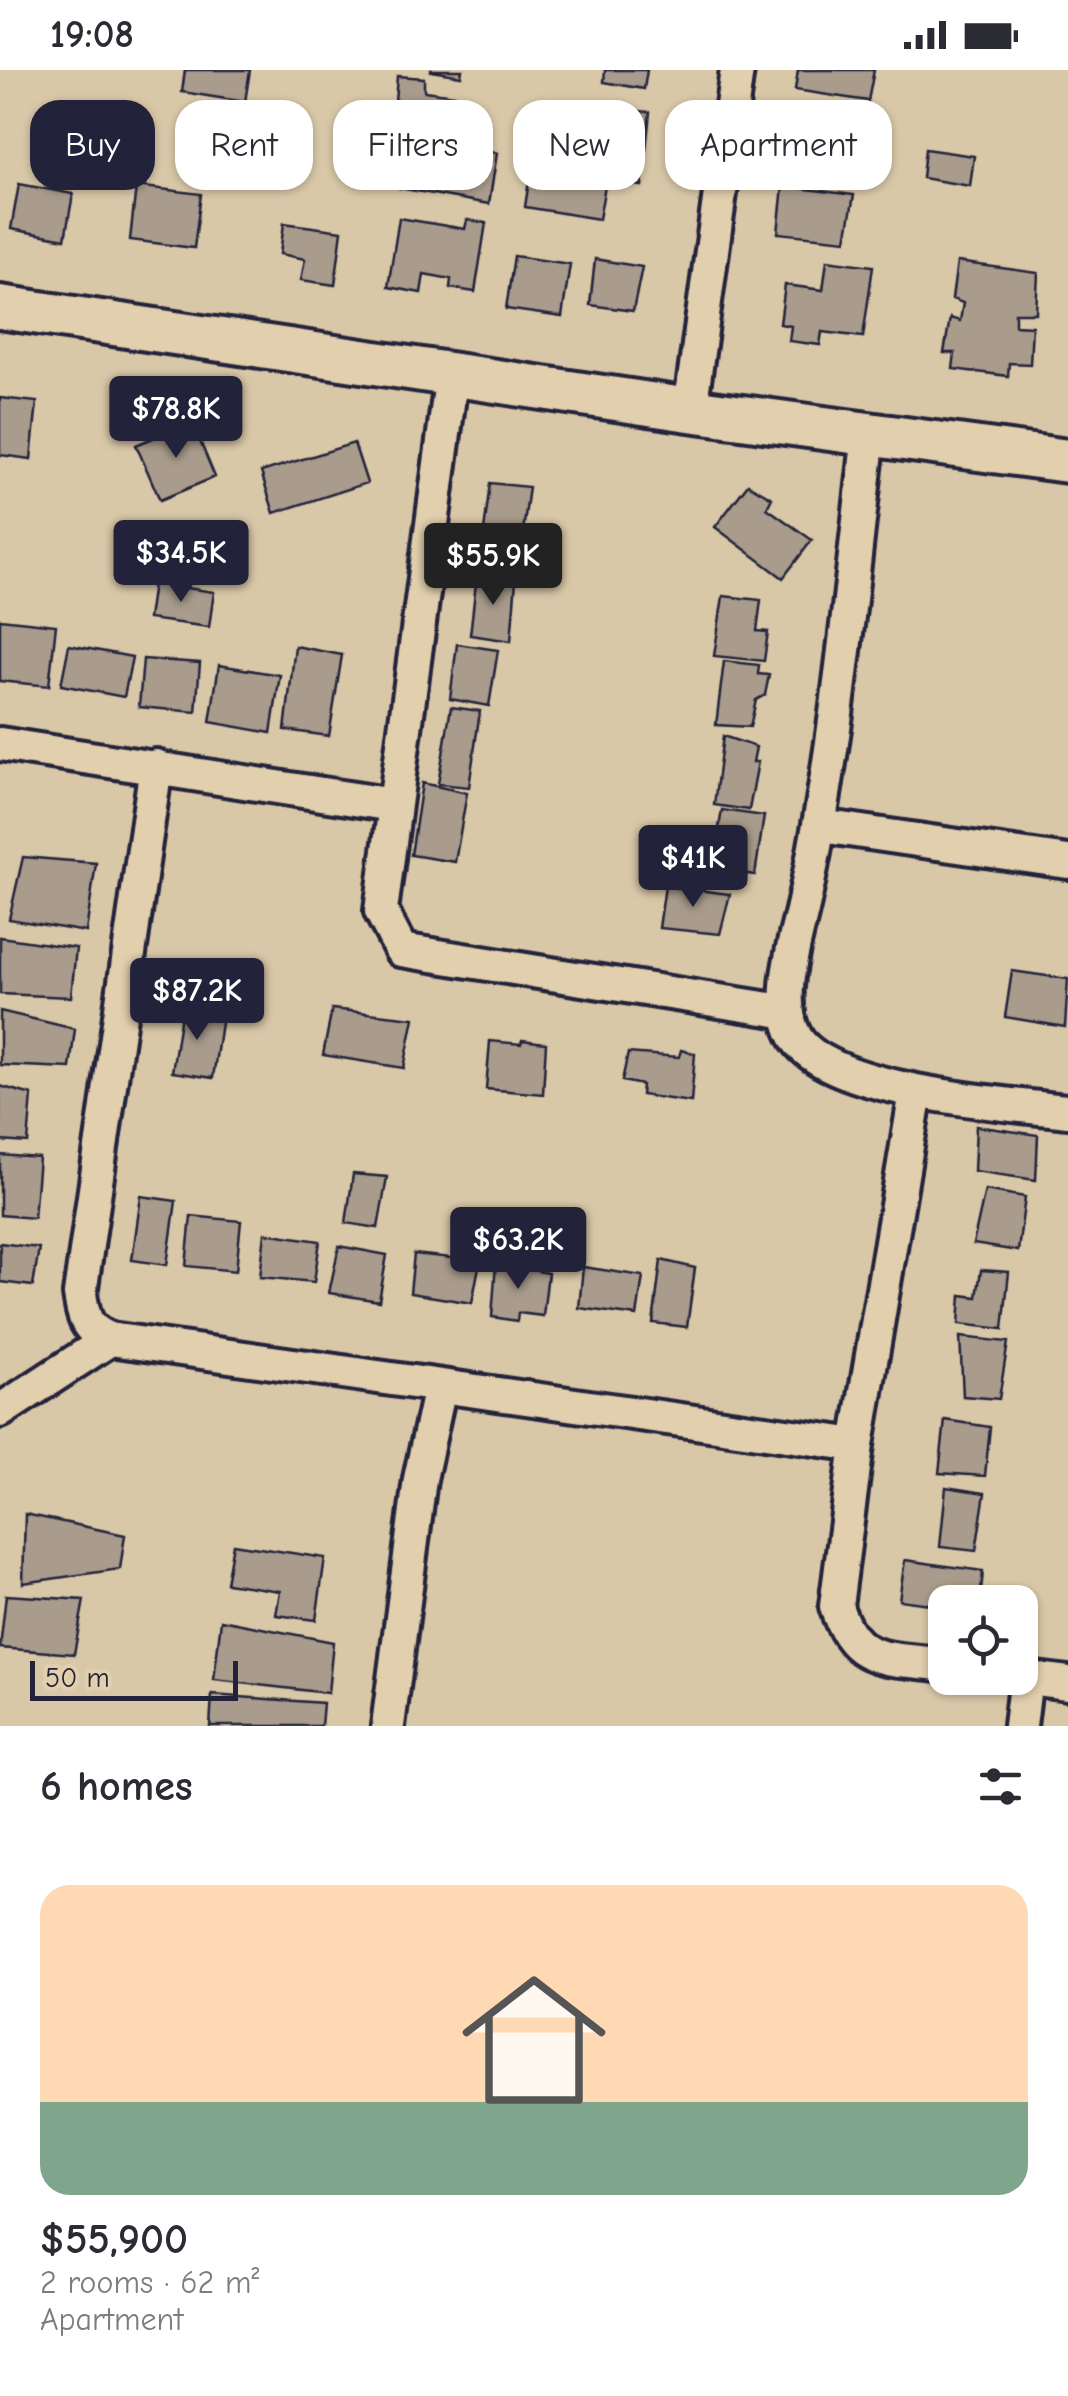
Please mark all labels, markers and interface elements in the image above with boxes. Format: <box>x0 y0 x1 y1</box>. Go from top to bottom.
text: 19:08 <box>50 13 134 57</box>
chip: Buy <box>30 100 155 190</box>
chip: Rent <box>175 100 313 190</box>
chip: Filters <box>333 100 493 190</box>
chip: New <box>513 100 645 190</box>
chip: Apartment <box>665 100 892 190</box>
pin: $78.8K <box>95 376 257 461</box>
text: $78.8K <box>131 390 221 427</box>
pin: $34.5K <box>100 520 262 605</box>
pin: $55.9K <box>412 523 574 608</box>
text: $34.5K <box>136 534 226 571</box>
text: $55.9K <box>446 537 540 574</box>
pin: $41K <box>634 825 752 910</box>
text: $41K <box>661 839 725 876</box>
pin: $87.2K <box>116 958 278 1043</box>
text: $87.2K <box>152 972 242 1009</box>
pin: $63.2K <box>437 1207 599 1292</box>
text: $63.2K <box>472 1221 564 1258</box>
map controls <box>928 1585 1038 1695</box>
button: locate <box>928 1585 1038 1695</box>
scale bar <box>30 1656 238 1700</box>
text: 50 m <box>45 1662 110 1694</box>
icon: filters <box>973 1759 1028 1814</box>
text: 6 homes <box>40 1762 193 1811</box>
icon: home <box>444 1950 624 2130</box>
text: $55,900 <box>40 2215 188 2264</box>
text: 2 rooms · 62 m² <box>40 2264 259 2301</box>
text: Apartment <box>40 2301 183 2338</box>

